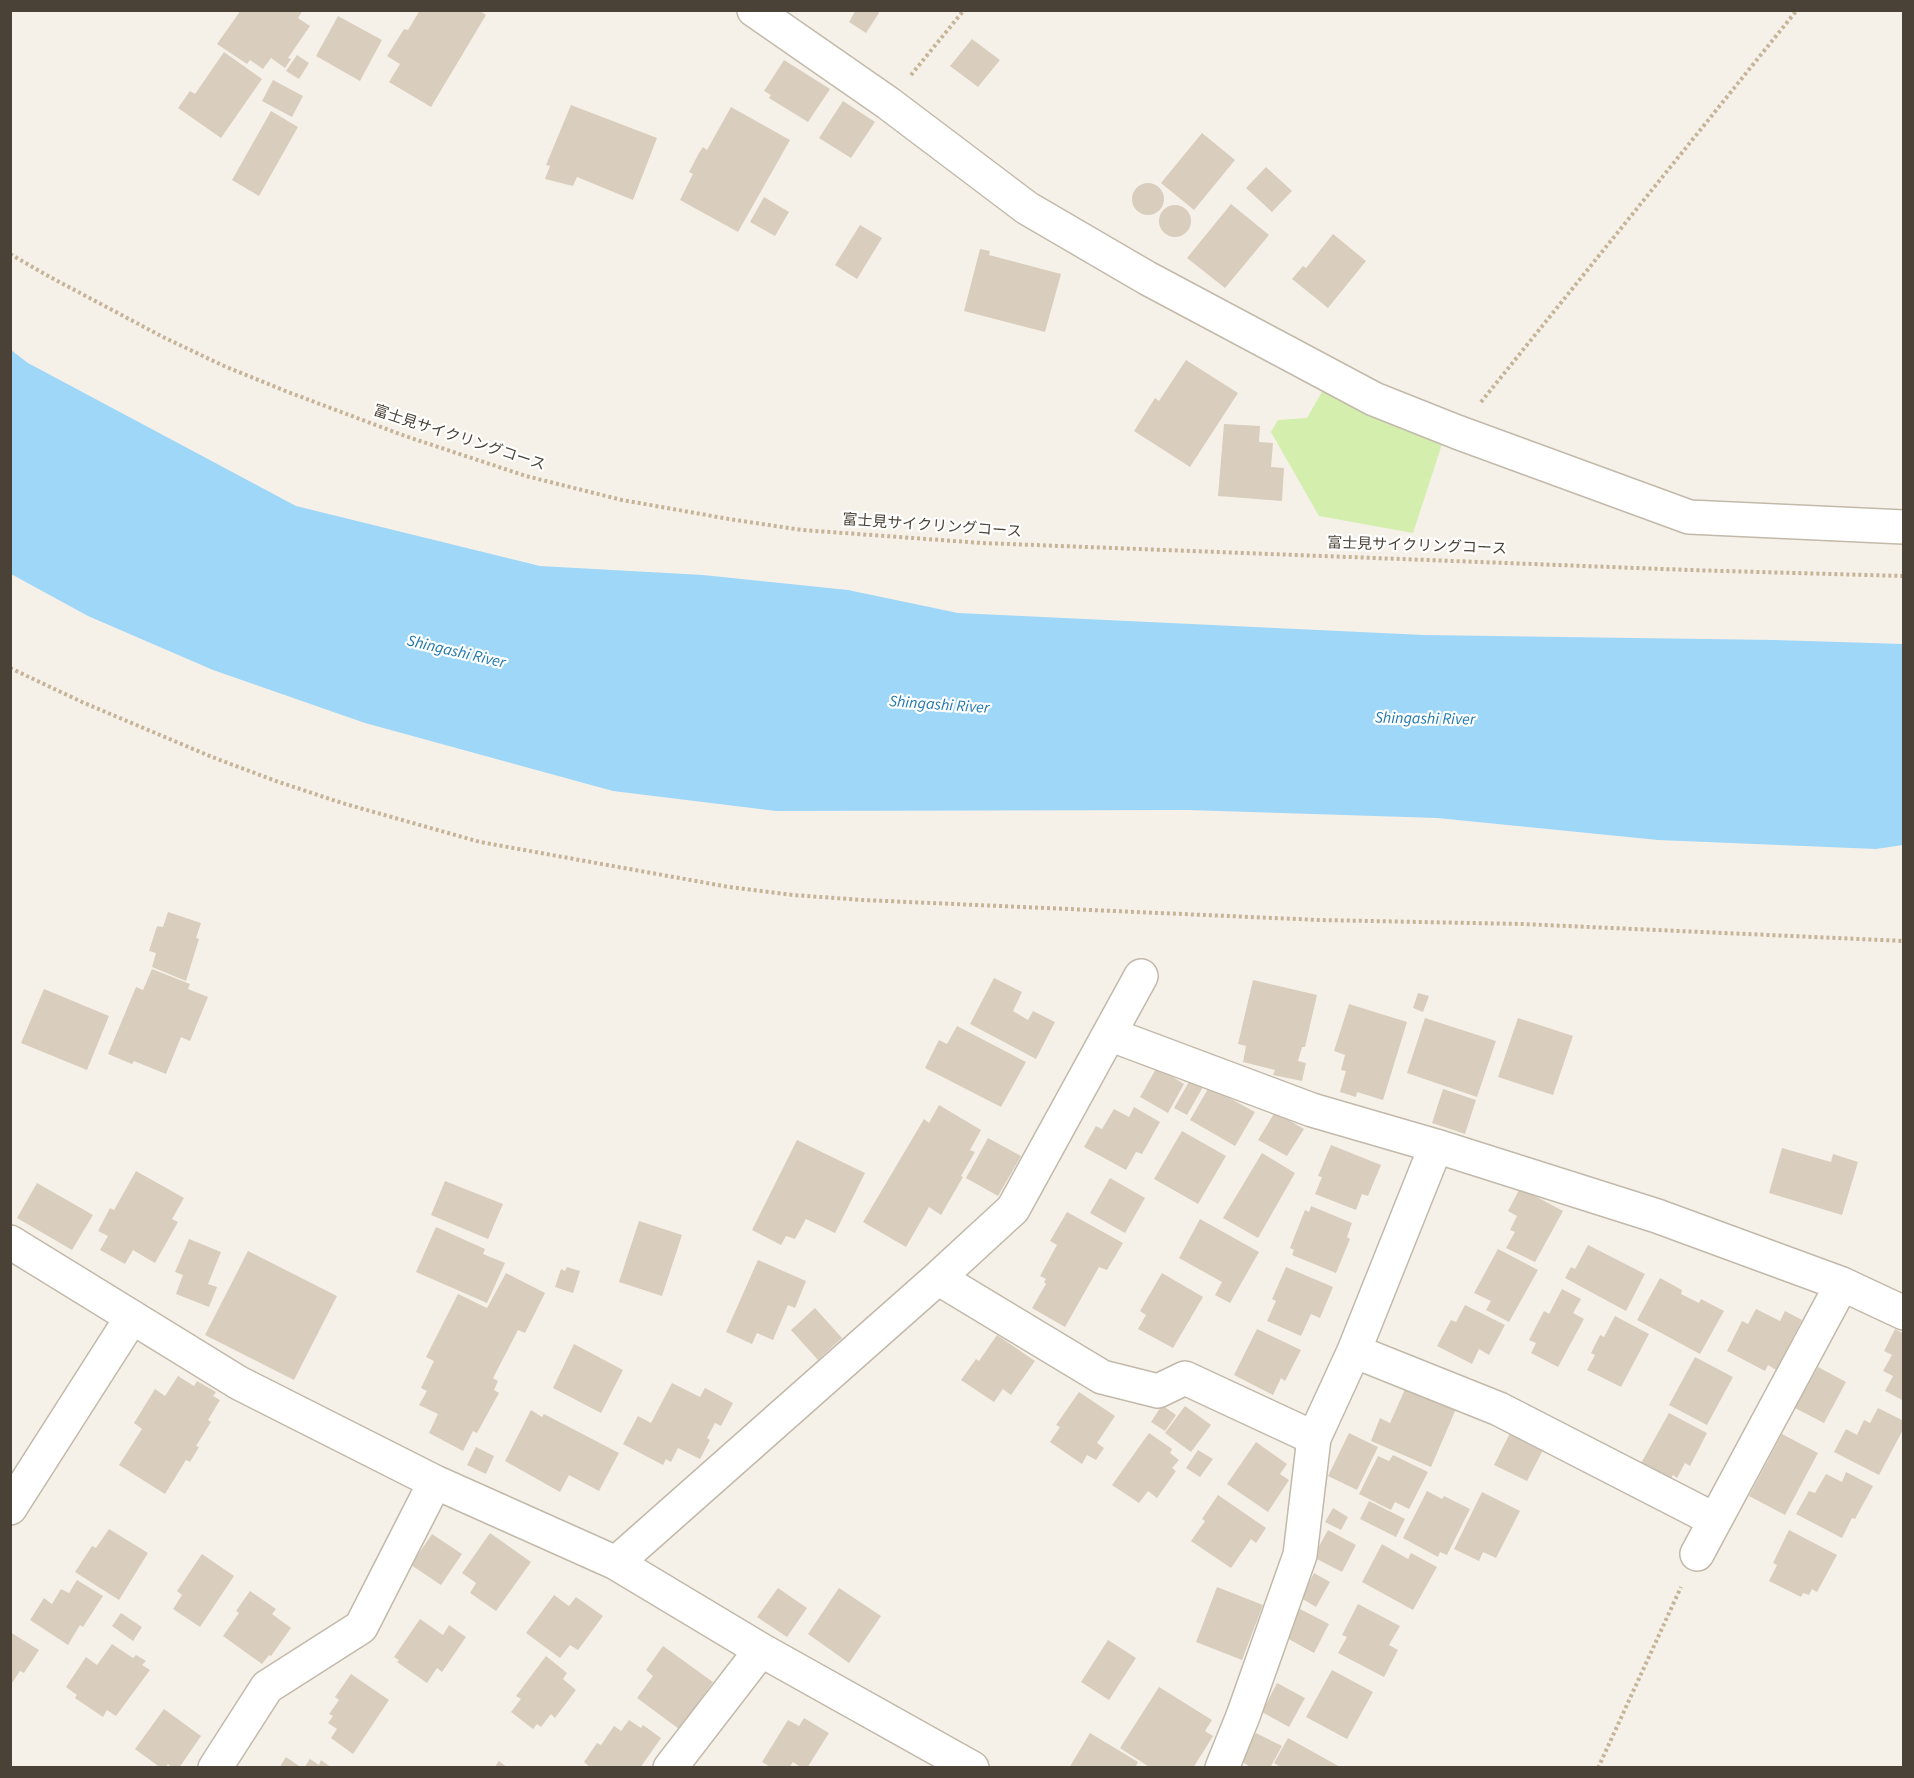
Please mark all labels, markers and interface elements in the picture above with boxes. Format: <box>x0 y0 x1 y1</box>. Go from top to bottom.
street label: 富士見サイクリングコース <box>371 403 547 475</box>
street label: 富士見サイクリングコース <box>842 512 1022 542</box>
street label: 富士見サイクリングコース <box>1327 535 1507 559</box>
water label: Shingashi River <box>405 632 507 674</box>
water label: Shingashi River <box>888 693 990 719</box>
water label: Shingashi River <box>1375 710 1475 730</box>

